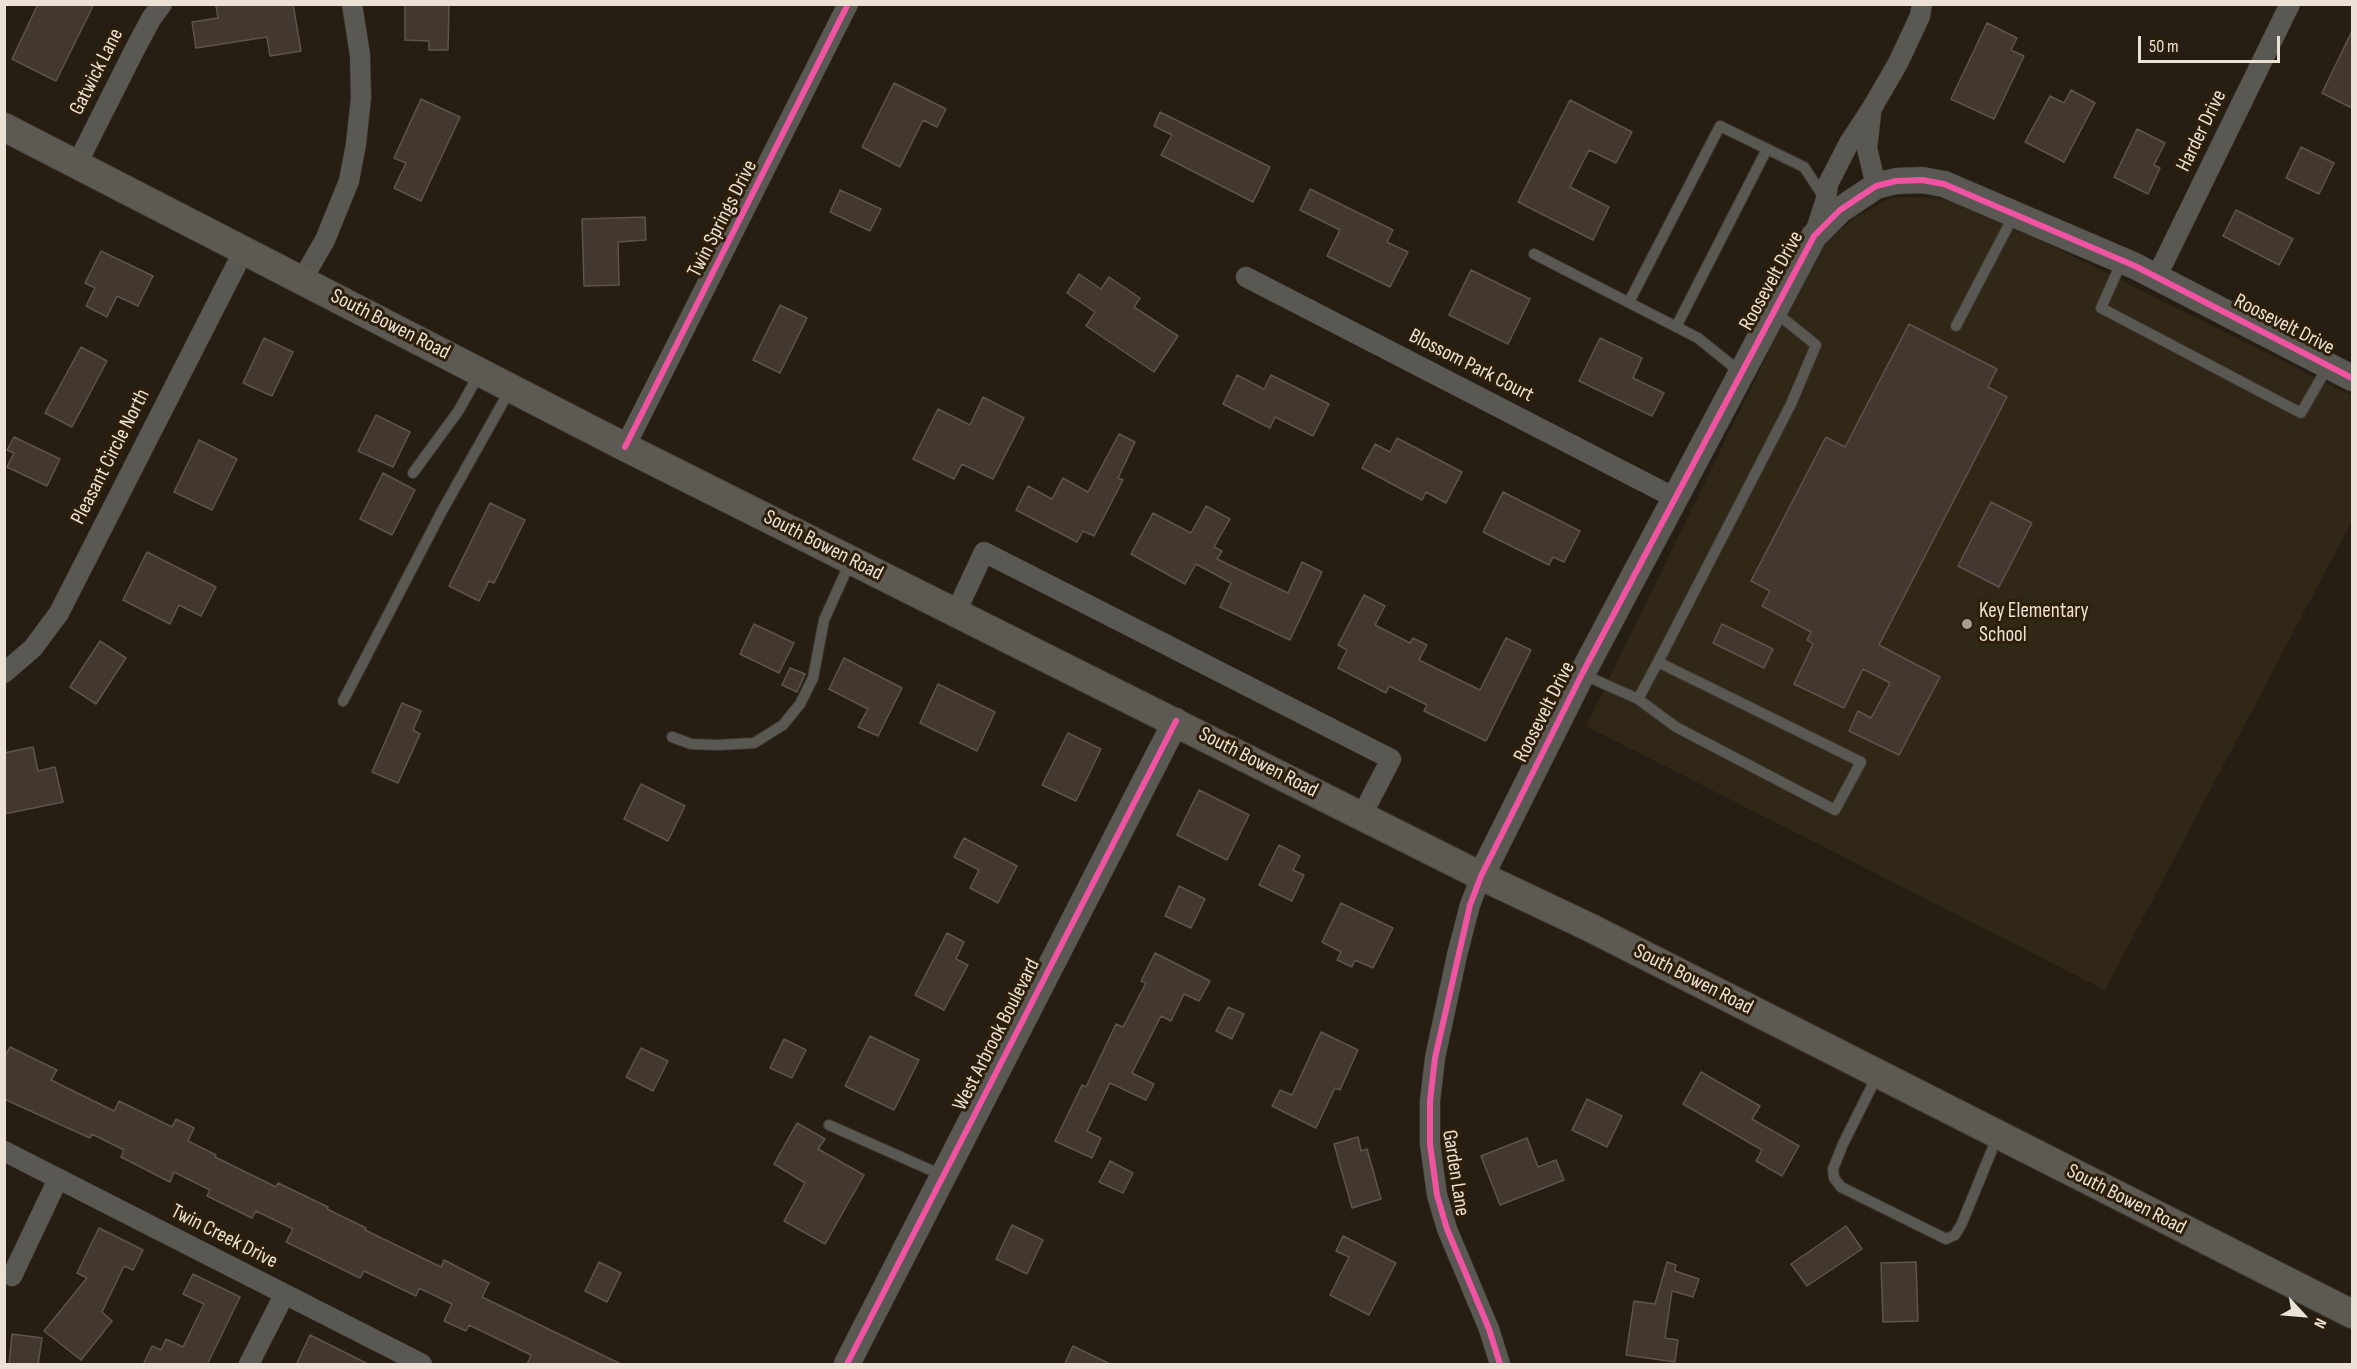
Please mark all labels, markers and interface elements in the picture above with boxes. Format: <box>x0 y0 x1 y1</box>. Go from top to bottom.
scale bar <box>2141 24 2284 62</box>
street label: Gatwick Lane <box>65 25 129 119</box>
text: 50 m <box>2149 36 2179 57</box>
street label: Harder Drive <box>2171 86 2233 176</box>
street label: Twin Springs Drive <box>683 156 763 282</box>
street label: Roosevelt Drive <box>1734 227 1810 335</box>
street label: South Bowen Road <box>326 284 454 366</box>
street label: Roosevelt Drive <box>2230 289 2338 361</box>
street label: Blossom Park Court <box>1404 324 1538 408</box>
street label: Pleasant Circle North <box>66 385 156 529</box>
street label: South Bowen Road <box>759 505 887 587</box>
place label: Key Elementary School <box>1979 599 2089 649</box>
marker: Key Elementary School <box>1960 617 1974 631</box>
street label: Roosevelt Drive <box>1509 658 1581 766</box>
street label: South Bowen Road <box>1194 722 1322 804</box>
street label: South Bowen Road <box>1629 939 1757 1021</box>
street label: West Arbrook Boulevard <box>948 955 1046 1115</box>
street label: Garden Lane <box>1436 1128 1474 1218</box>
street label: South Bowen Road <box>2062 1159 2190 1241</box>
street label: Twin Creek Drive <box>166 1199 282 1275</box>
north arrow <box>2273 1285 2333 1345</box>
text: N <box>2309 1315 2330 1331</box>

